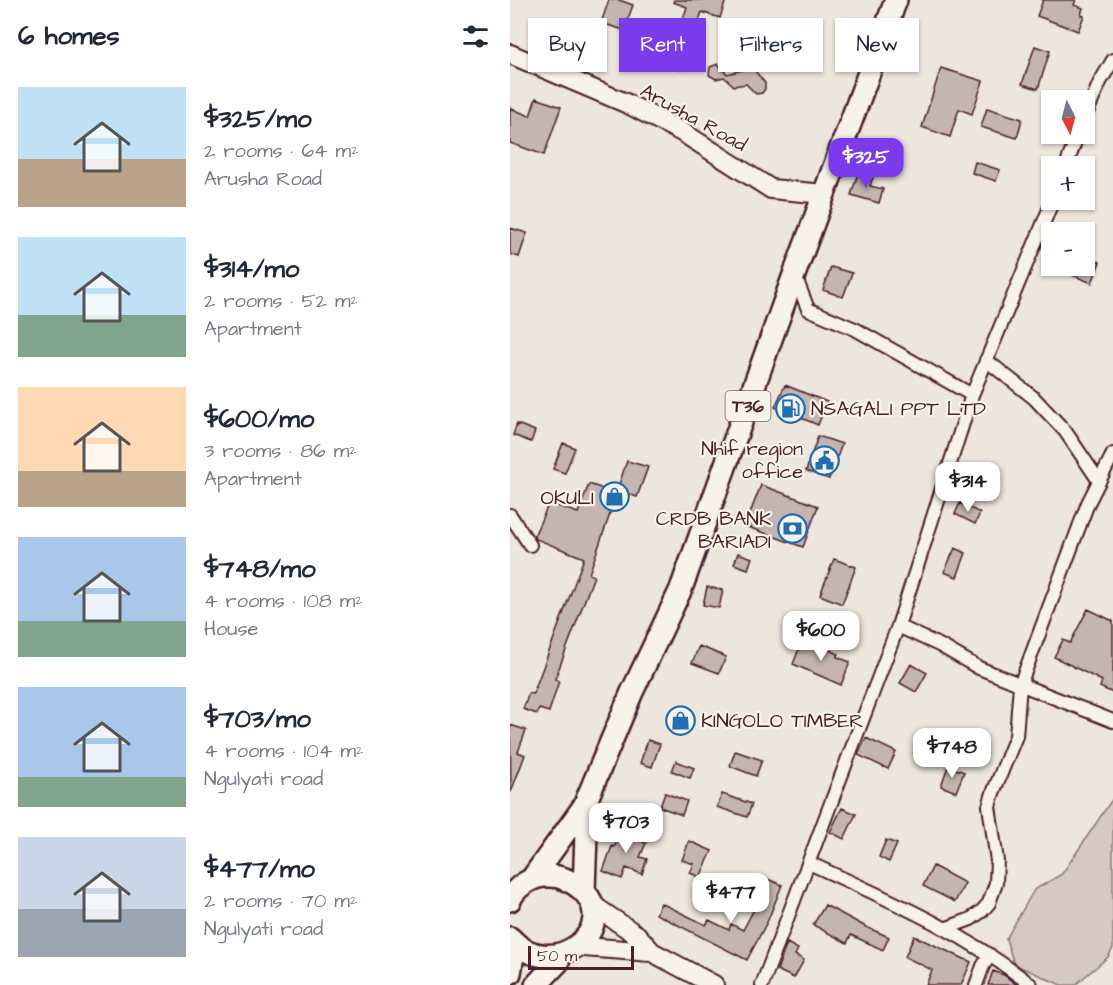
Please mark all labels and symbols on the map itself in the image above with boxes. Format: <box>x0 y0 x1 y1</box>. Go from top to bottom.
street label: Arusha Road <box>635 77 752 159</box>
north arrow <box>1041 90 1095 144</box>
pin: $325 <box>830 138 902 189</box>
road number: T36 <box>726 391 770 421</box>
fuel station icon: NSAGALI PPT LTD <box>774 392 806 424</box>
place label: NSAGALI PPT LTD <box>811 395 986 423</box>
place label: Nhif region office <box>701 435 803 486</box>
public building icon: Nhif region office <box>808 444 840 476</box>
pin: $314 <box>932 462 1004 513</box>
shop icon: OKULI <box>599 481 631 513</box>
place label: OKULI <box>540 484 594 512</box>
place label: CRDB BANK BARIADI <box>656 505 771 556</box>
bank icon: CRDB BANK BARIADI <box>776 513 808 545</box>
pin: $600 <box>785 611 857 662</box>
shop icon: KINGOLO TIMBER <box>664 704 696 736</box>
place label: KINGOLO TIMBER <box>701 707 864 735</box>
pin: $748 <box>916 728 988 779</box>
pin: $703 <box>590 803 662 854</box>
pin: $477 <box>695 873 767 924</box>
scale bar <box>528 943 634 970</box>

